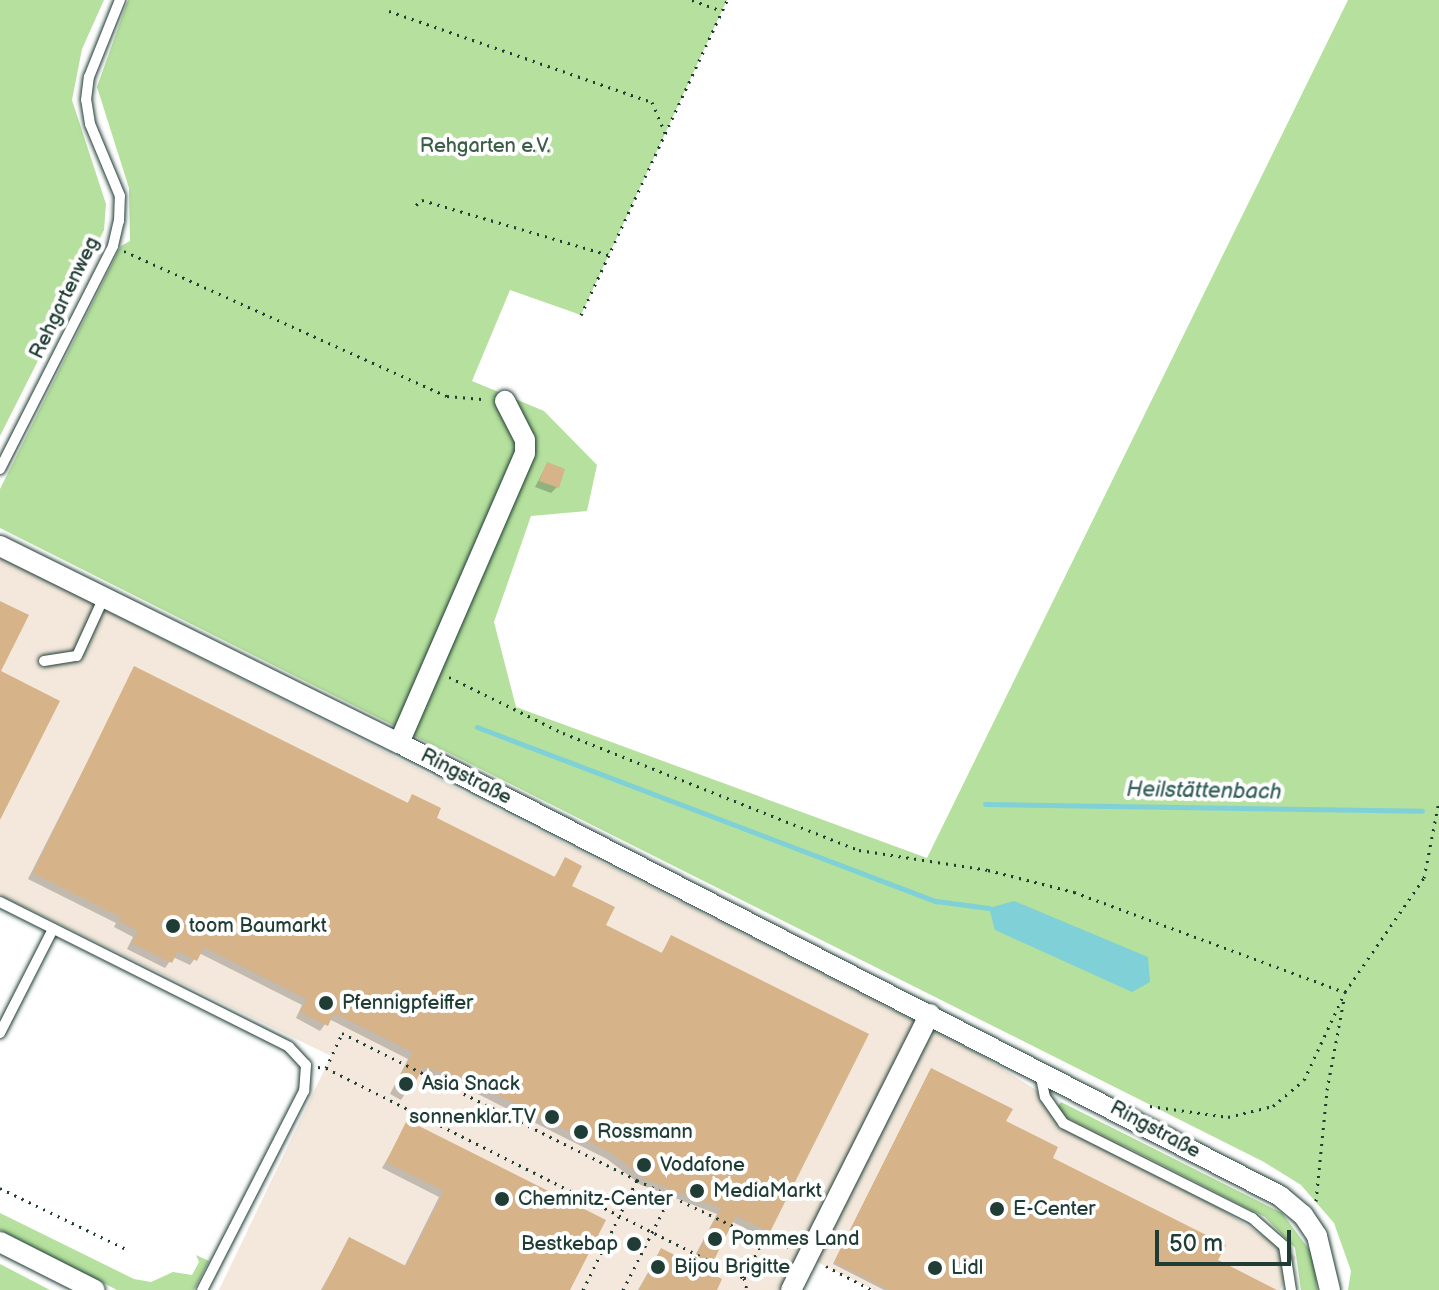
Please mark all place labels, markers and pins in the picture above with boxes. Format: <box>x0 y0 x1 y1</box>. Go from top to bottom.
place label: toom Baumarkt <box>189 914 327 938</box>
marker: toom Baumarkt <box>164 917 182 935</box>
place label: Pfennigpfeiffer <box>342 991 473 1015</box>
marker: Pfennigpfeiffer <box>317 994 335 1012</box>
place label: Asia Snack <box>422 1072 520 1096</box>
marker: Asia Snack <box>397 1075 415 1093</box>
place label: sonnenklar.TV <box>409 1105 536 1129</box>
marker: sonnenklar.TV <box>543 1108 561 1126</box>
place label: Rossmann <box>597 1120 693 1144</box>
marker: Rossmann <box>572 1123 590 1141</box>
place label: Vodafone <box>660 1153 745 1177</box>
marker: Vodafone <box>635 1156 653 1174</box>
place label: MediaMarkt <box>713 1179 822 1203</box>
marker: MediaMarkt <box>688 1182 706 1200</box>
place label: Chemnitz-Center <box>518 1187 673 1211</box>
marker: Chemnitz-Center <box>493 1190 511 1208</box>
place label: E-Center <box>1013 1197 1095 1221</box>
marker: E-Center <box>988 1200 1006 1218</box>
place label: Pommes Land <box>731 1227 859 1251</box>
marker: Pommes Land <box>706 1230 724 1248</box>
place label: Bestkebap <box>521 1232 618 1256</box>
marker: Bestkebap <box>625 1235 643 1253</box>
place label: Bijou Brigitte <box>674 1255 790 1279</box>
place label: Lidl <box>951 1256 983 1280</box>
marker: Bijou Brigitte <box>649 1258 667 1276</box>
marker: Lidl <box>926 1259 944 1277</box>

